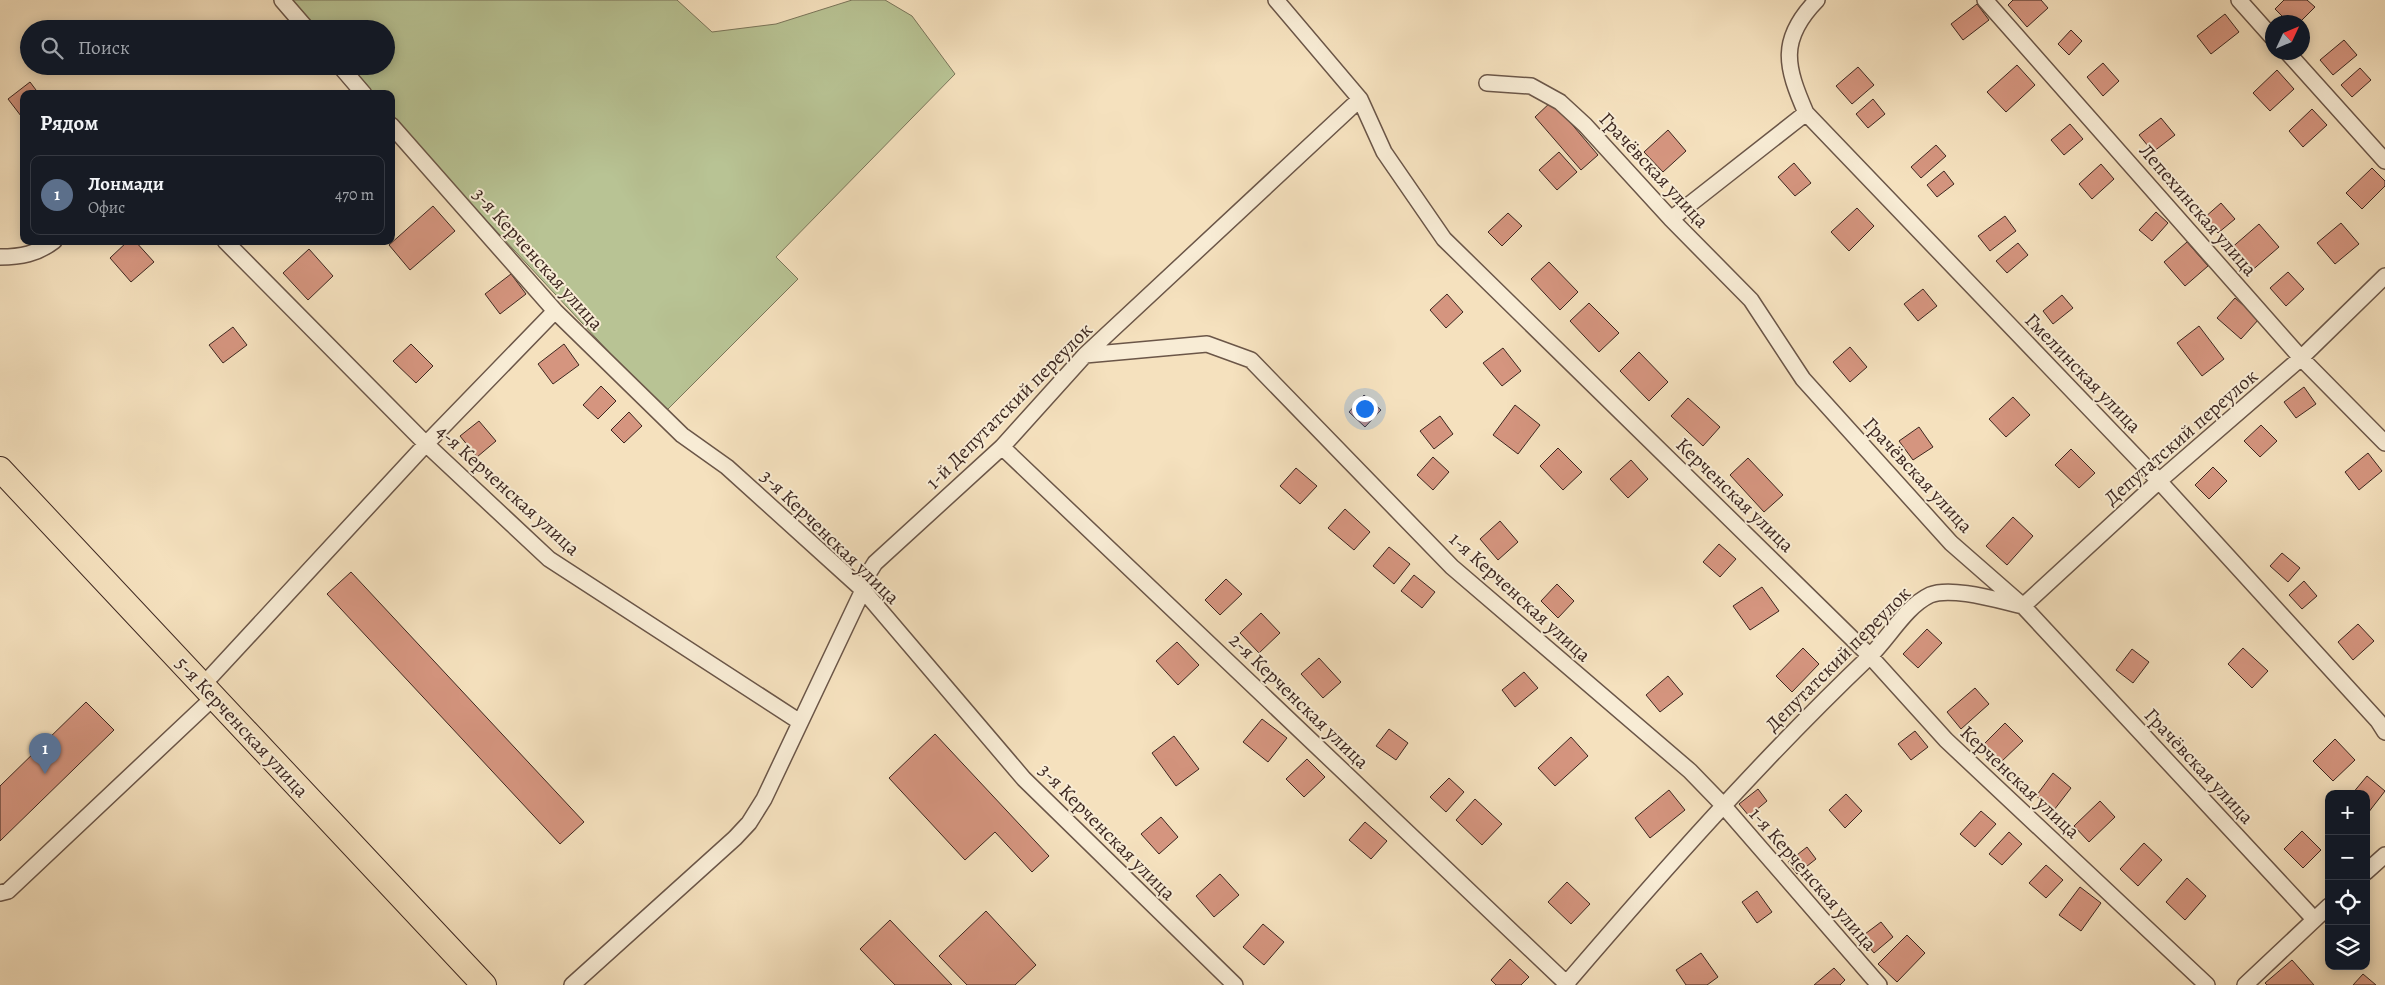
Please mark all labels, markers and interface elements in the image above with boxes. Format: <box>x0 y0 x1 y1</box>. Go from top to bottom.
north arrow <box>2265 15 2310 60</box>
search box <box>20 20 395 75</box>
icon: search <box>38 34 66 62</box>
text: Поиск <box>78 35 130 61</box>
street label: Грачёвская улица <box>1593 106 1715 234</box>
text: Рядом <box>40 109 98 137</box>
street label: Лепехинская улица <box>2133 138 2264 283</box>
text: Лонмади <box>88 171 164 197</box>
street label: 3-я Керченская улица <box>466 182 610 337</box>
text: 1 <box>54 184 60 206</box>
text: 470 m <box>335 184 374 206</box>
text: Офис <box>88 197 125 219</box>
street label: Гмелинская улица <box>2019 307 2148 440</box>
street label: 1-й Депутатский переулок <box>920 317 1098 495</box>
street label: Депутатский переулок <box>2098 363 2264 511</box>
your location <box>1352 396 1378 422</box>
street label: Грачёвская улица <box>1857 411 1979 539</box>
street label: 4-я Керченская улица <box>430 418 586 562</box>
street label: Керченская улица <box>1670 432 1801 559</box>
street label: 3-я Керченская улица <box>755 463 906 611</box>
street label: 1-я Керченская улица <box>1443 526 1597 669</box>
street label: Депутатский переулок <box>1759 580 1917 738</box>
street label: 2-я Керченская улица <box>1223 627 1375 776</box>
street label: 5-я Керченская улица <box>169 650 315 804</box>
street label: Грачёвская улица <box>2138 702 2260 830</box>
street label: Керченская улица <box>1954 719 2086 845</box>
pin: 1 <box>29 733 61 774</box>
street label: 3-я Керченская улица <box>1032 757 1182 907</box>
map controls <box>2325 790 2370 970</box>
button: + <box>2325 790 2370 835</box>
street label: 1-я Керченская улица <box>1743 801 1884 957</box>
button: − <box>2325 835 2370 880</box>
button: locate <box>2325 880 2370 925</box>
button: layers <box>2325 925 2370 970</box>

